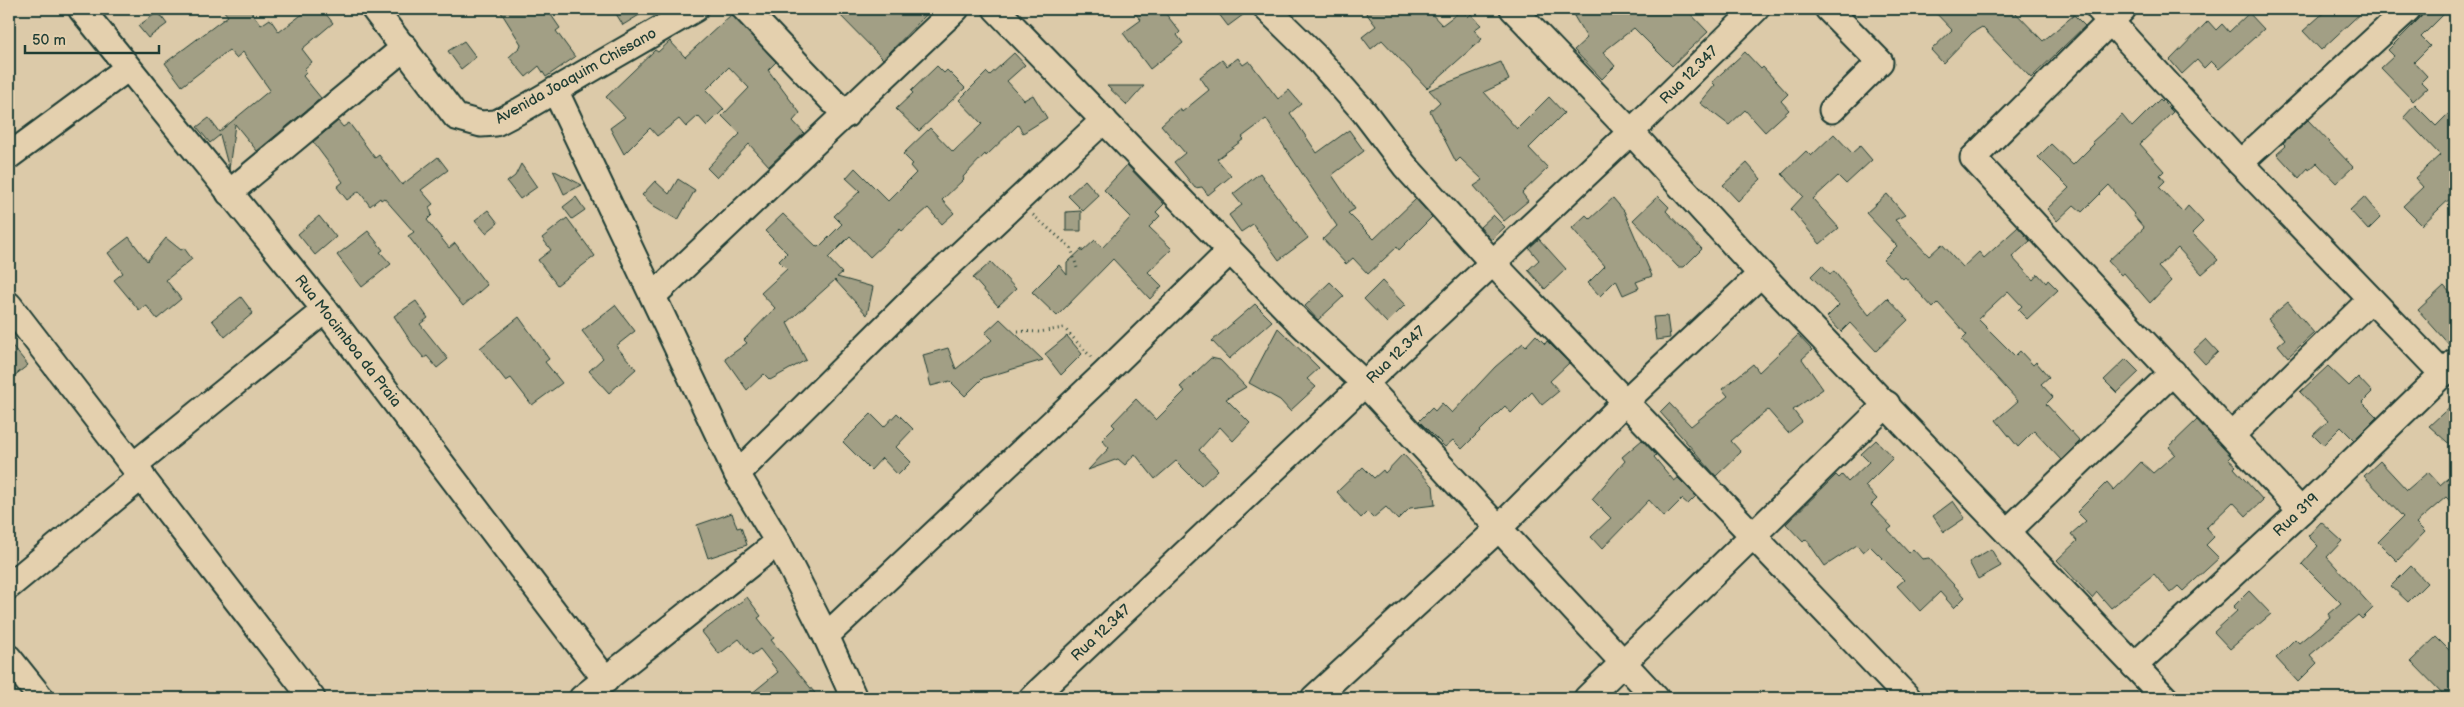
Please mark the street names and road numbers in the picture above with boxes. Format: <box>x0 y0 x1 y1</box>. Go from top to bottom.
street label: Avenida Joaquim Chissano <box>492 24 660 128</box>
street label: Rua 12.347 <box>1656 41 1723 108</box>
street label: Rua Mocimboa da Praia <box>290 271 406 411</box>
street label: Rua 12.347 <box>1362 322 1430 388</box>
street label: Rua 319 <box>2269 489 2323 541</box>
street label: Rua 12.347 <box>1067 600 1135 665</box>

